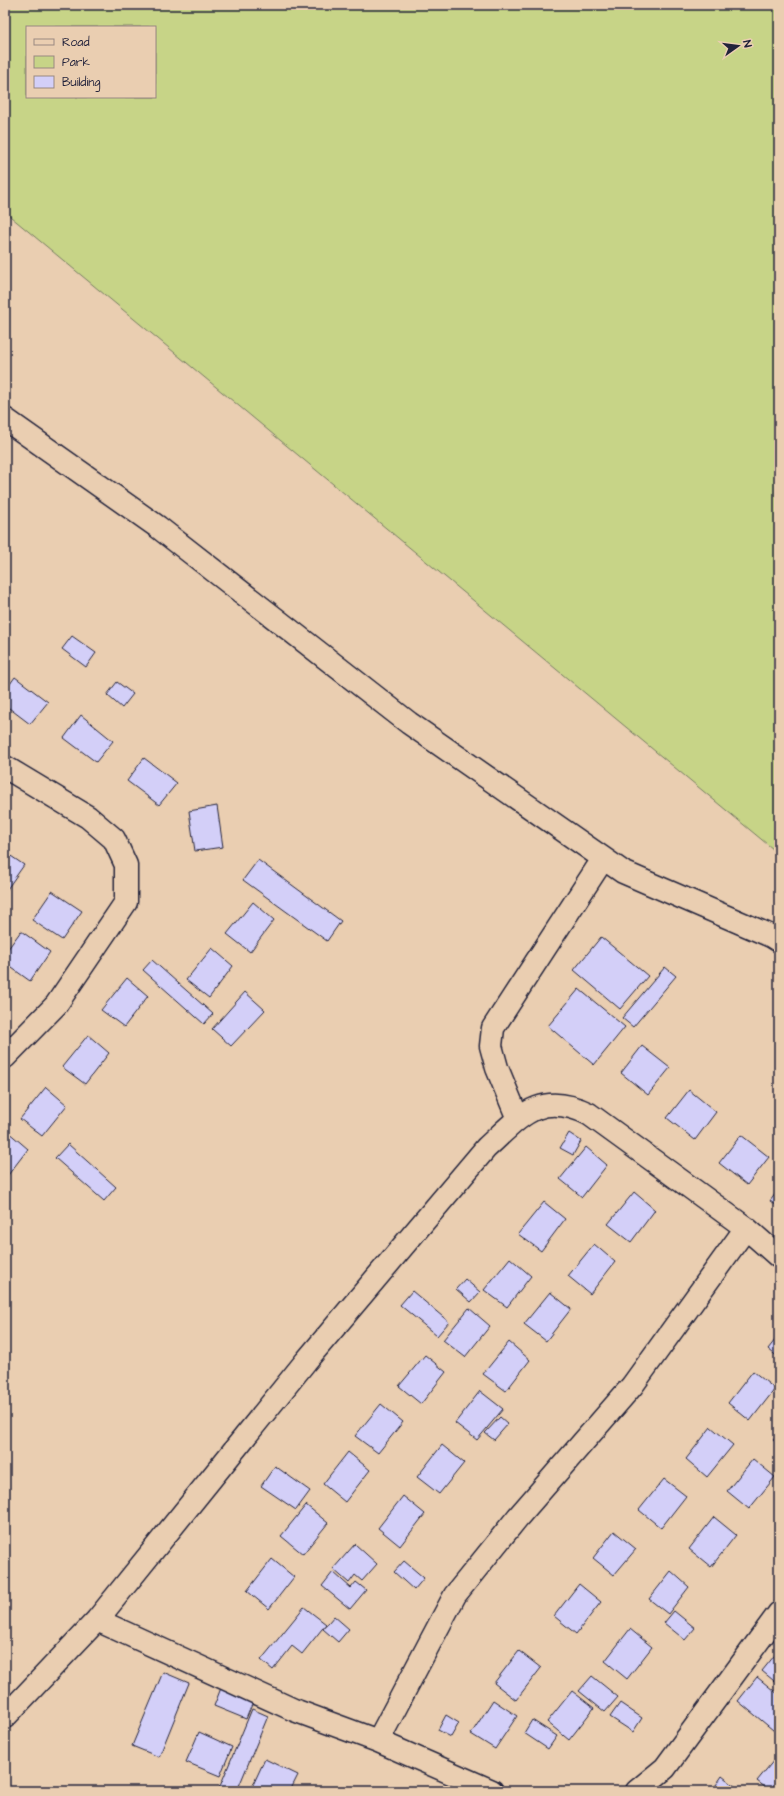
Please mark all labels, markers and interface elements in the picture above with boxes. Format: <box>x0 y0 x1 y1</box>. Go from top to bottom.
legend <box>26 26 156 98</box>
north arrow <box>718 26 758 66</box>
text: Road <box>62 34 90 51</box>
text: N <box>739 39 755 49</box>
text: Park <box>62 54 90 71</box>
text: Building <box>62 74 100 92</box>

